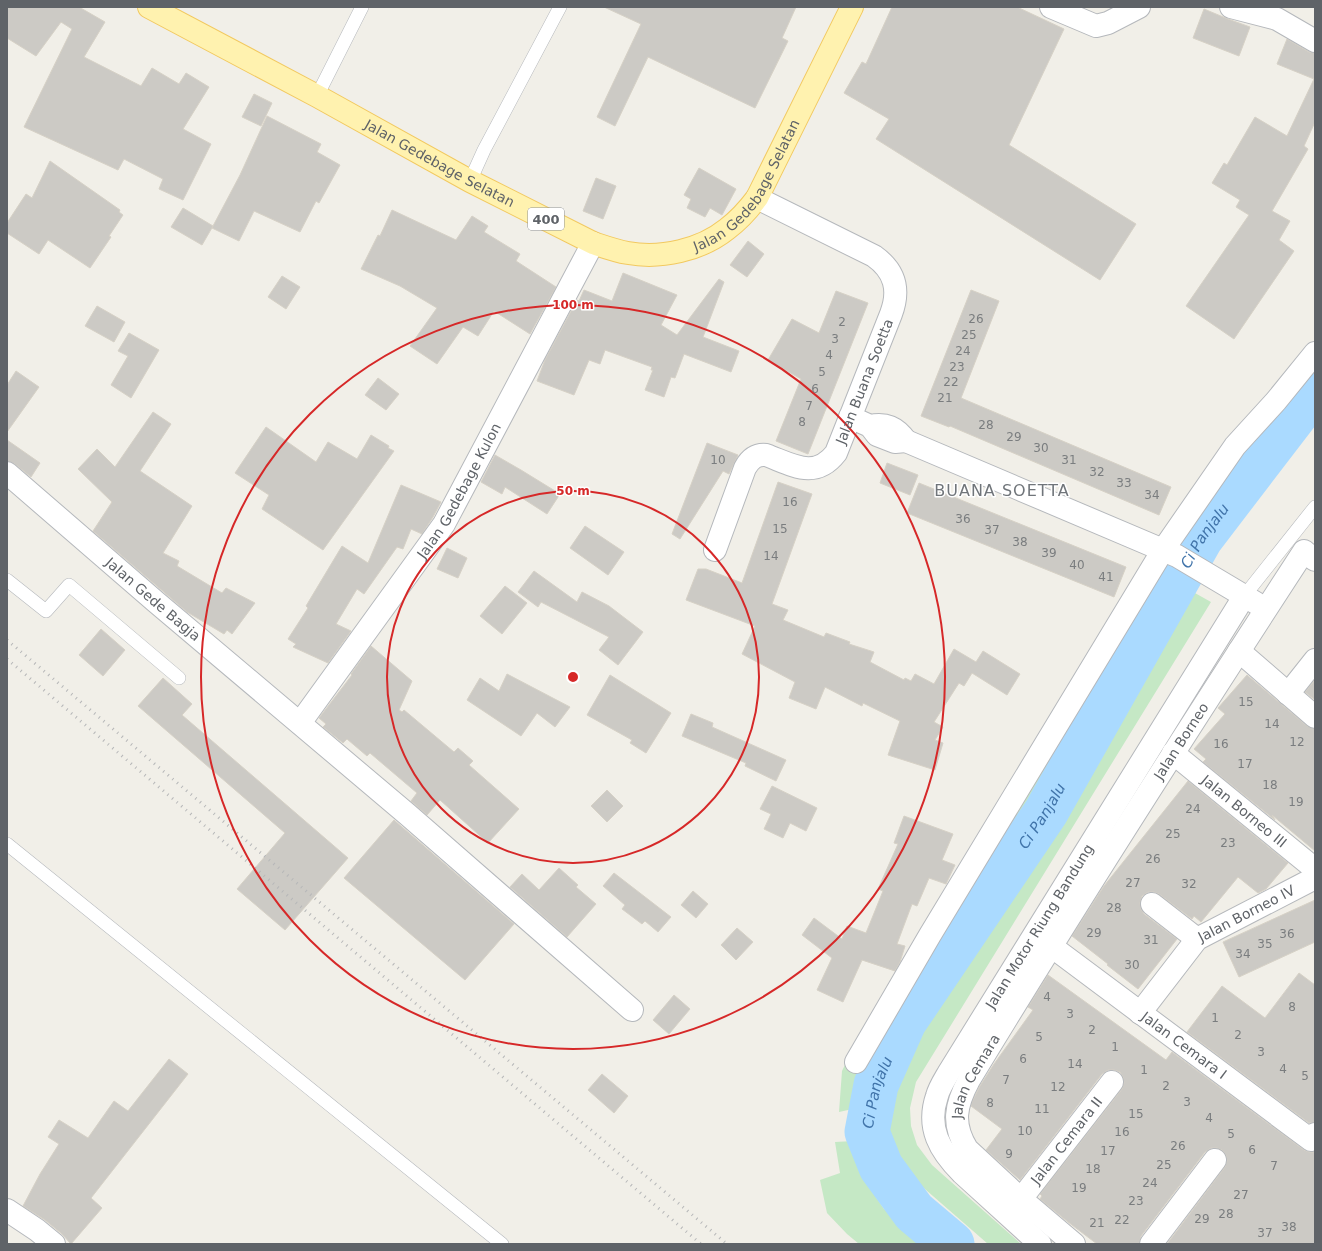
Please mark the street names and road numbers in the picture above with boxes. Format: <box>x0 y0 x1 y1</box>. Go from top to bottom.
street label: Jalan Gedebage Selatan <box>361 116 517 210</box>
street label: Jalan Gedebage Selatan <box>690 117 803 255</box>
road number: 400 <box>528 208 564 230</box>
street label: Jalan Buana Soetta <box>832 317 896 447</box>
street label: Jalan Gedebage Kulon <box>413 420 504 562</box>
street label: Jalan Gede Bagja <box>102 553 204 644</box>
street label: Jalan Borneo <box>1150 700 1212 784</box>
street label: Jalan Borneo III <box>1198 771 1290 851</box>
street label: Jalan Motor Riung Bandung <box>982 841 1097 1012</box>
street label: Jalan Borneo IV <box>1195 882 1298 945</box>
street label: Jalan Cemara I <box>1138 1008 1230 1082</box>
street label: Jalan Cemara <box>949 1031 1003 1120</box>
street label: Jalan Cemara II <box>1027 1094 1105 1188</box>

